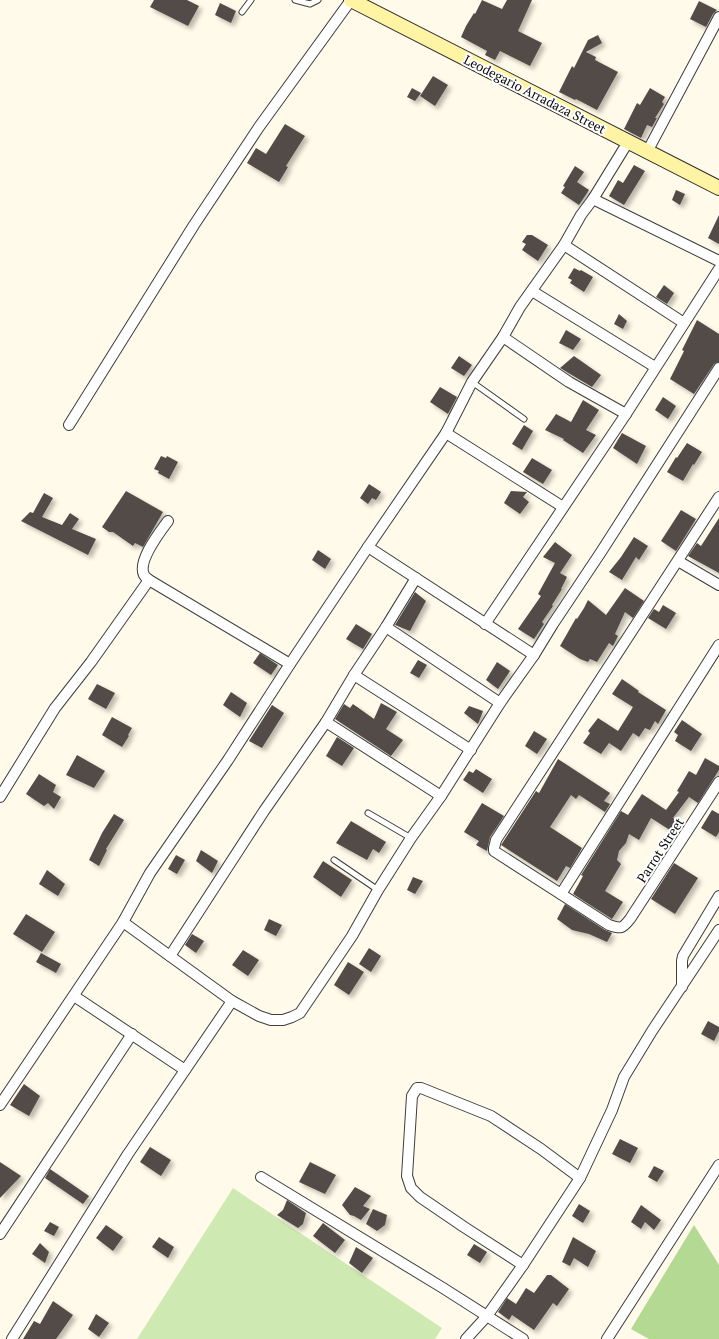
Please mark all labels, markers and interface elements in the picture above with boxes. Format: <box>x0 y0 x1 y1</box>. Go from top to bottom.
street label: Leodegario Arradaza Street <box>461 50 609 138</box>
street label: Parrot Street <box>632 814 688 886</box>

